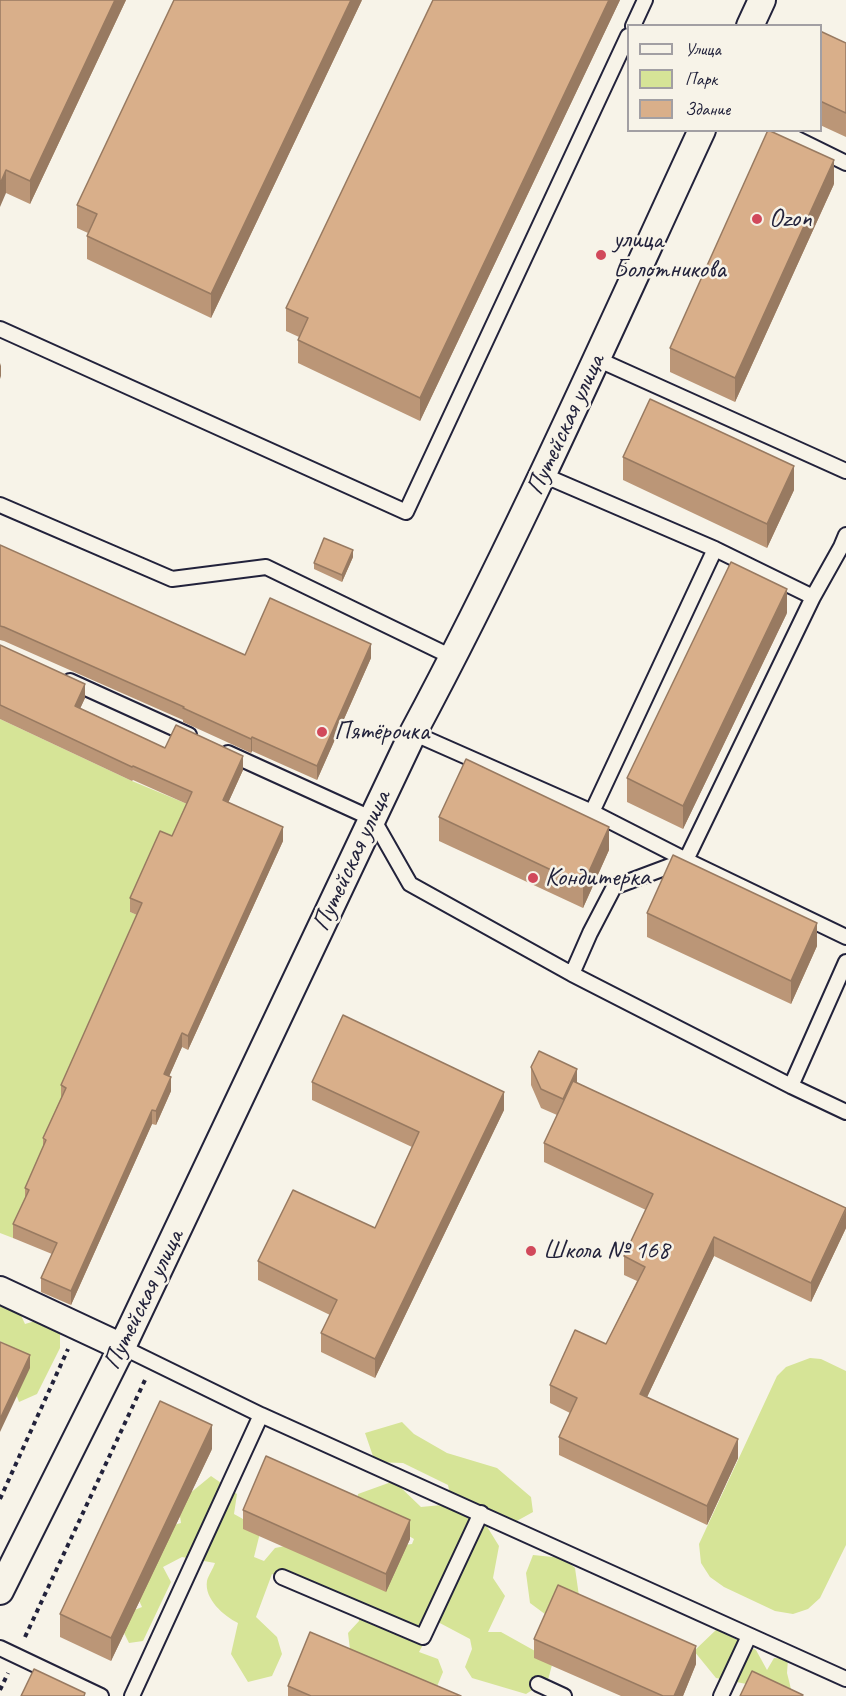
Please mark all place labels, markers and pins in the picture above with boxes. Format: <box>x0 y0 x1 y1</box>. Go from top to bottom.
place label: Ozon <box>769 203 812 235</box>
marker: Ozon <box>750 212 764 226</box>
place label: улица Болотникова <box>613 224 726 286</box>
marker: улица Болотникова <box>594 248 608 262</box>
place label: Пятёрочка <box>334 716 429 748</box>
marker: Пятёрочка <box>315 725 329 739</box>
place label: Кондитерка <box>545 862 650 894</box>
marker: Кондитерка <box>526 871 540 885</box>
place label: Школа № 168 <box>543 1235 670 1267</box>
marker: Школа № 168 <box>524 1244 538 1258</box>

